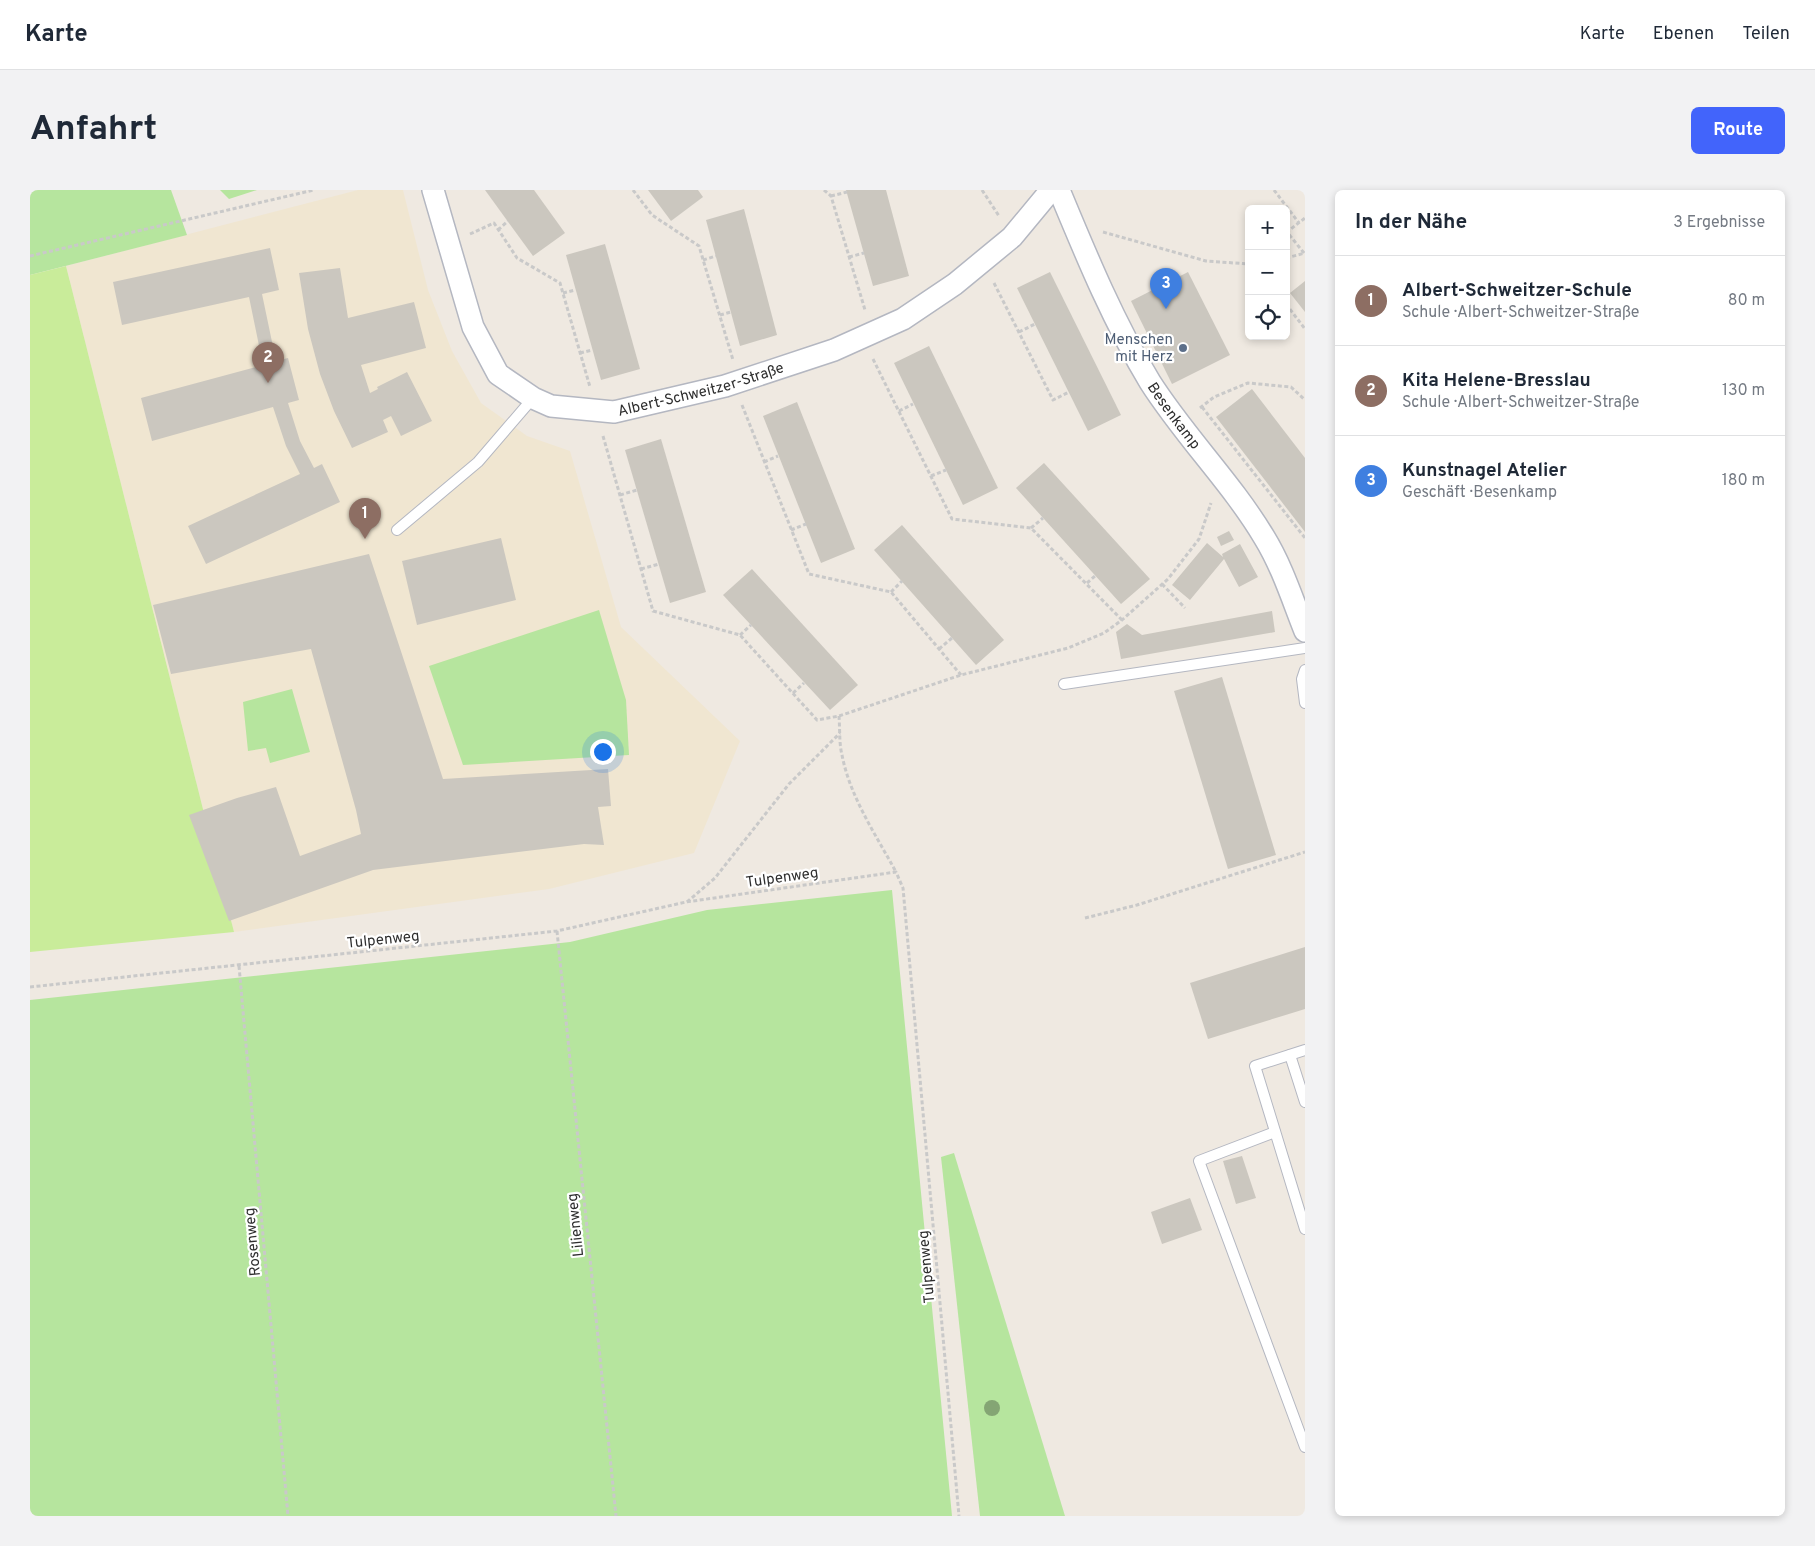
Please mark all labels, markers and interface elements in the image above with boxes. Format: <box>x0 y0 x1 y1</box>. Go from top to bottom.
text: Karte <box>25 20 88 50</box>
text: Karte <box>1580 23 1625 46</box>
text: Ebenen <box>1653 23 1714 46</box>
text: Teilen <box>1742 23 1790 46</box>
button: Route <box>1691 107 1785 154</box>
text: Anfahrt <box>30 108 157 152</box>
map controls <box>1245 205 1290 340</box>
button: + <box>1245 205 1290 250</box>
text: In der Nähe <box>1355 209 1467 236</box>
text: 3 Ergebnisse <box>1673 213 1765 233</box>
button: − <box>1245 250 1290 295</box>
pin: 3 <box>1150 268 1182 309</box>
text: Albert-Schweitzer-Schule <box>1402 279 1632 303</box>
text: 1 <box>1368 291 1374 311</box>
text: 80 m <box>1728 291 1765 311</box>
button: locate <box>1245 295 1290 340</box>
text: Schule · Albert-Schweitzer-Straße <box>1402 303 1639 323</box>
place label: Menschen mit Herz <box>1105 331 1173 367</box>
pin: 2 <box>252 342 284 383</box>
marker: Menschen mit Herz <box>1177 342 1189 354</box>
street label: Albert-Schweitzer-Straße <box>616 359 787 422</box>
text: Kita Helene-Bresslau <box>1402 369 1591 393</box>
street label: Besenkamp <box>1142 379 1204 454</box>
text: 2 <box>1366 381 1376 401</box>
text: 130 m <box>1722 381 1765 401</box>
text: Schule · Albert-Schweitzer-Straße <box>1402 393 1639 413</box>
text: Kunstnagel Atelier <box>1402 459 1567 483</box>
text: 3 <box>1366 471 1376 491</box>
text: 180 m <box>1722 471 1765 491</box>
text: Geschäft · Besenkamp <box>1402 483 1557 503</box>
pin: 1 <box>349 498 381 539</box>
your location <box>590 739 616 765</box>
street label: Tulpenweg <box>745 864 820 893</box>
street label: Tulpenweg <box>346 927 421 954</box>
street label: Lilienweg <box>564 1192 589 1258</box>
street label: Rosenweg <box>241 1207 266 1277</box>
street label: Tulpenweg <box>915 1230 940 1304</box>

